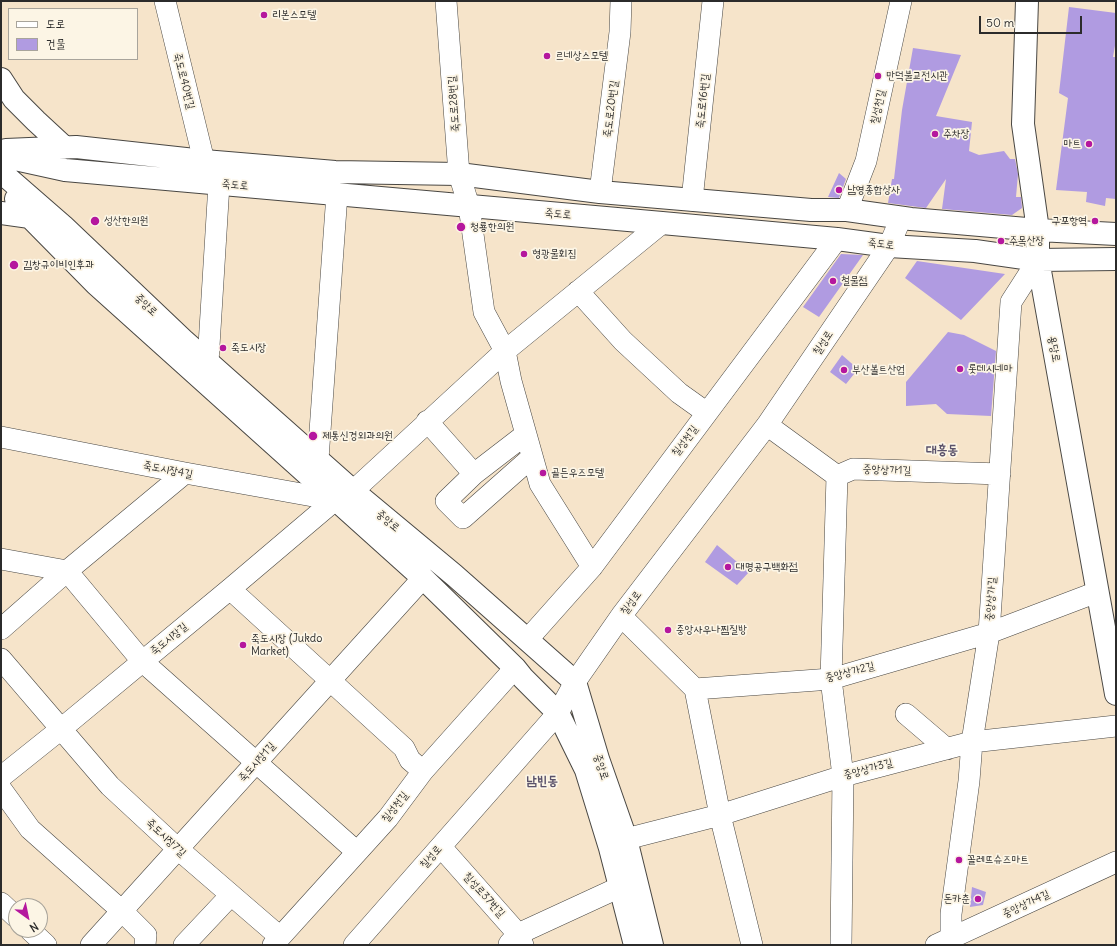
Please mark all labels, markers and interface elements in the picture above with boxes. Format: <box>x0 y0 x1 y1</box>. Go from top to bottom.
legend <box>8 8 138 60</box>
place label: 리본스모텔 <box>272 8 316 22</box>
scale bar <box>981 8 1084 34</box>
marker: 리본스모텔 <box>259 10 269 20</box>
text: 50 m <box>986 15 1014 30</box>
text: 도로 <box>46 16 65 31</box>
text: 건물 <box>46 36 65 51</box>
place label: 르네상스모텔 <box>555 49 608 63</box>
street label: 죽도로40번길 <box>171 51 197 111</box>
marker: 르네상스모텔 <box>542 51 552 61</box>
place label: 만덕불교전시관 <box>886 69 948 83</box>
marker: 만덕불교전시관 <box>873 71 883 81</box>
street label: 죽도로16번길 <box>694 73 712 129</box>
street label: 죽도로28번길 <box>445 75 463 133</box>
street label: 죽도로20번길 <box>601 80 621 138</box>
street label: 칠성천길 <box>868 88 888 126</box>
place label: 주차장 <box>943 127 970 141</box>
marker: 주차장 <box>930 129 940 139</box>
place label: 마트 <box>1063 137 1081 151</box>
marker: 마트 <box>1084 139 1094 149</box>
street label: 죽도로 <box>221 177 249 193</box>
place label: 남영종합상사 <box>847 183 900 197</box>
marker: 남영종합상사 <box>834 185 844 195</box>
street label: 죽도로 <box>544 206 572 222</box>
place label: 성산한의원 <box>104 214 148 228</box>
place label: 구포항역 <box>1052 214 1087 228</box>
marker: 성산한의원 <box>89 215 101 227</box>
marker: 구포항역 <box>1090 216 1100 226</box>
place label: 청룡한의원 <box>470 220 514 234</box>
marker: 청룡한의원 <box>455 221 467 233</box>
place label: 주목산장 <box>1009 234 1044 248</box>
street label: 죽도로 <box>867 236 895 252</box>
marker: 주목산장 <box>996 236 1006 246</box>
place label: 형광물회집 <box>532 247 576 261</box>
marker: 형광물회집 <box>519 249 529 259</box>
place label: 김창규이비인후과 <box>23 258 94 272</box>
marker: 김창규이비인후과 <box>8 259 20 271</box>
place label: 철물점 <box>841 274 868 288</box>
marker: 철물점 <box>828 276 838 286</box>
street label: 중앙로 <box>132 291 160 319</box>
street label: 칠성로 <box>810 328 836 358</box>
street label: 용당로 <box>1045 335 1063 363</box>
place label: 죽도시장 <box>231 341 266 355</box>
marker: 죽도시장 <box>218 343 228 353</box>
place label: 롯데시네마 <box>968 362 1012 376</box>
place label: 부산볼트산업 <box>852 363 905 377</box>
marker: 롯데시네마 <box>955 364 965 374</box>
marker: 부산볼트산업 <box>839 365 849 375</box>
street label: 칠성천길 <box>669 423 701 459</box>
place label: 제통신경외과의원 <box>322 429 393 443</box>
marker: 제통신경외과의원 <box>307 430 319 442</box>
district label: 대흥동 <box>926 442 958 458</box>
street label: 죽도시장4길 <box>142 459 194 481</box>
street label: 중앙상가1길 <box>862 463 912 477</box>
place label: 골든우즈모텔 <box>551 466 604 480</box>
marker: 골든우즈모텔 <box>538 468 548 478</box>
street label: 중앙로 <box>374 507 402 535</box>
place label: 대명공구백화점 <box>736 560 798 574</box>
marker: 대명공구백화점 <box>723 562 733 572</box>
street label: 중앙상가길 <box>983 576 999 622</box>
street label: 칠성로 <box>618 588 644 618</box>
street label: 죽도시장길 <box>148 620 190 658</box>
place label: 중앙사우나찜질방 <box>676 623 747 637</box>
marker: 중앙사우나찜질방 <box>663 625 673 635</box>
place label: 죽도시장 (Jukdo Market) <box>251 632 322 658</box>
marker: 죽도시장 (Jukdo Market) <box>238 640 248 650</box>
street label: 중앙상가2길 <box>824 660 876 684</box>
street label: 죽도시장1길 <box>236 740 278 784</box>
street label: 중앙로 <box>591 752 611 782</box>
street label: 중앙상가3길 <box>842 756 894 782</box>
district label: 남빈동 <box>526 773 558 789</box>
street label: 칠성천길 <box>379 789 411 825</box>
street label: 죽도시장7길 <box>143 816 189 860</box>
street label: 칠성로 <box>417 843 445 871</box>
place label: 꼴레뜨슈즈마트 <box>967 853 1029 867</box>
marker: 꼴레뜨슈즈마트 <box>954 855 964 865</box>
street label: 칠성로37번길 <box>460 870 508 920</box>
street label: 중앙상가4길 <box>1000 887 1052 921</box>
place label: 돈카춘 <box>943 892 970 906</box>
marker: 돈카춘 <box>973 894 983 904</box>
north arrow <box>8 898 48 938</box>
text: N <box>27 919 41 935</box>

